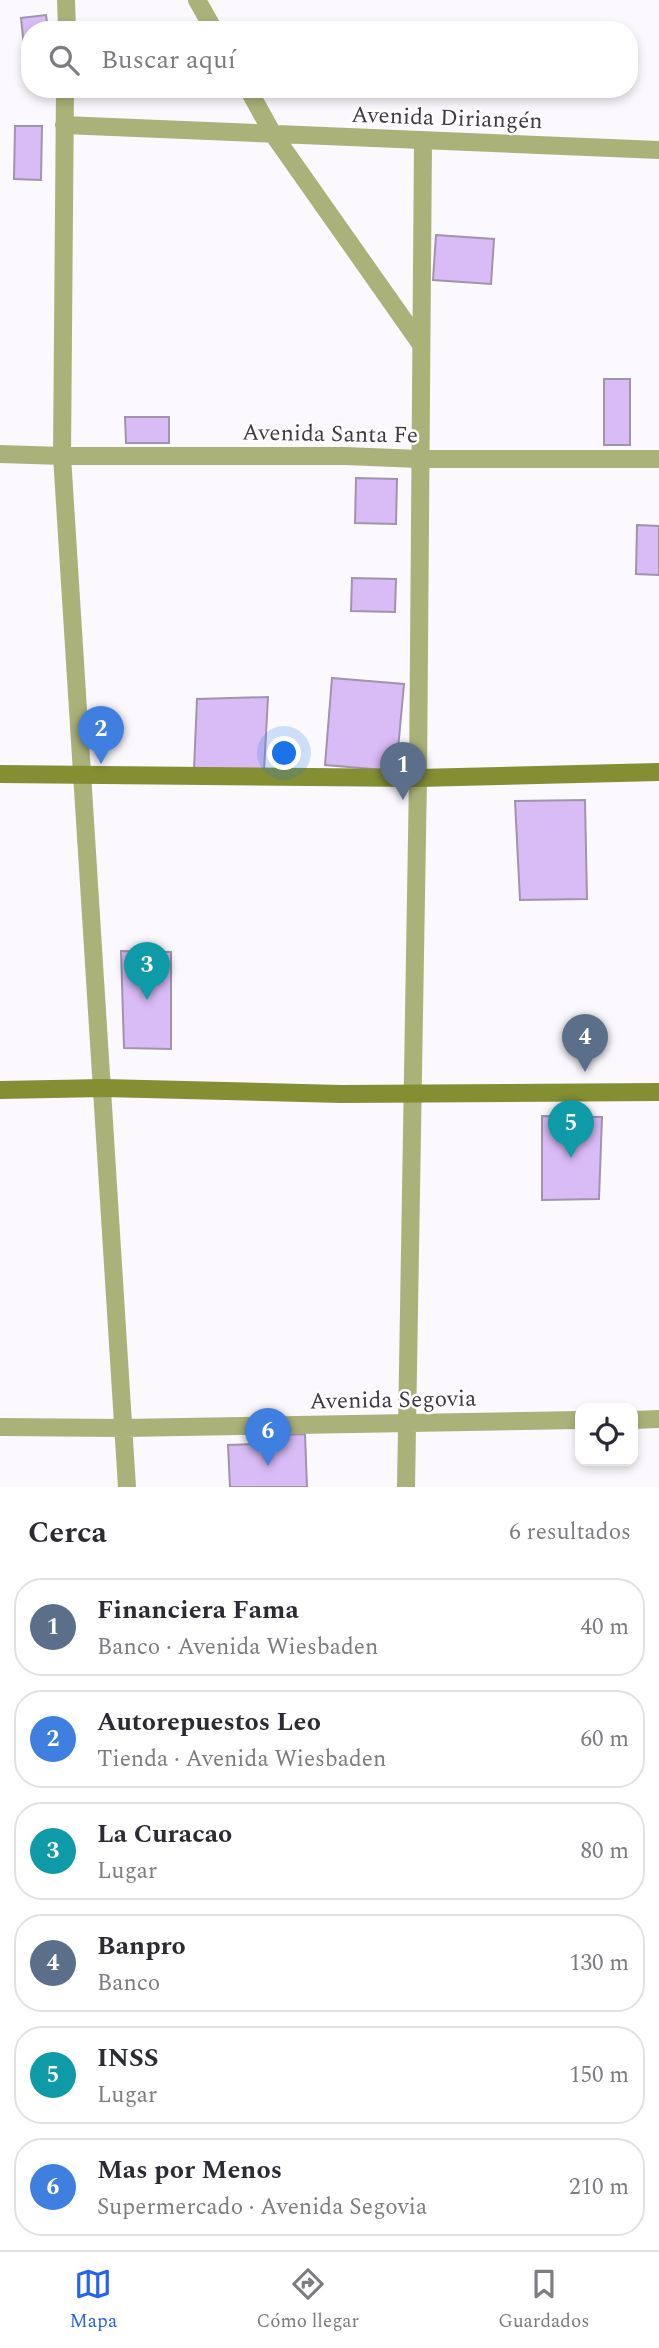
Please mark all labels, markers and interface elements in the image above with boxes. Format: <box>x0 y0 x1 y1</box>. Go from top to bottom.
search box <box>21 21 638 98</box>
text: Buscar aquí <box>101 40 236 80</box>
icon: search <box>45 41 83 79</box>
street label: Avenida Diriangén <box>351 98 543 139</box>
street label: Avenida Santa Fe <box>242 415 418 454</box>
pin: 2 <box>78 706 124 764</box>
your location <box>267 736 301 770</box>
pin: 1 <box>380 742 426 800</box>
pin: 3 <box>124 942 170 1000</box>
pin: 4 <box>562 1014 608 1072</box>
pin: 5 <box>548 1100 594 1158</box>
street label: Avenida Segovia <box>309 1382 477 1419</box>
map controls <box>575 1403 638 1466</box>
button: locate <box>575 1403 638 1466</box>
pin: 6 <box>245 1408 291 1466</box>
text: Cerca <box>28 1510 107 1556</box>
text: 6 resultados <box>509 1515 631 1550</box>
text: Financiera Fama <box>97 1590 299 1630</box>
text: 1 <box>47 1610 59 1645</box>
text: 40 m <box>580 1610 629 1645</box>
text: Banco · Avenida Wiesbaden <box>97 1630 378 1665</box>
text: Autorepuestos Leo <box>97 1702 321 1742</box>
text: 2 <box>47 1722 59 1757</box>
text: 60 m <box>580 1722 629 1757</box>
text: Tienda · Avenida Wiesbaden <box>97 1742 386 1777</box>
text: La Curacao <box>97 1814 232 1854</box>
text: 3 <box>47 1834 59 1869</box>
text: 80 m <box>580 1834 629 1869</box>
text: Lugar <box>97 1854 157 1889</box>
text: Banpro <box>97 1926 186 1966</box>
text: 4 <box>47 1946 59 1981</box>
text: 130 m <box>569 1946 629 1981</box>
text: Banco <box>97 1966 160 2001</box>
text: INSS <box>97 2038 159 2078</box>
text: 5 <box>47 2058 59 2093</box>
text: 150 m <box>569 2058 629 2093</box>
text: Lugar <box>97 2078 157 2113</box>
text: Mas por Menos <box>97 2150 282 2190</box>
text: 6 <box>47 2170 59 2205</box>
text: 210 m <box>569 2170 629 2205</box>
text: Supermercado · Avenida Segovia <box>97 2190 427 2225</box>
tab: Mapa <box>70 2265 117 2336</box>
tab: Cómo llegar <box>256 2265 359 2336</box>
tab: Guardados <box>498 2265 589 2336</box>

